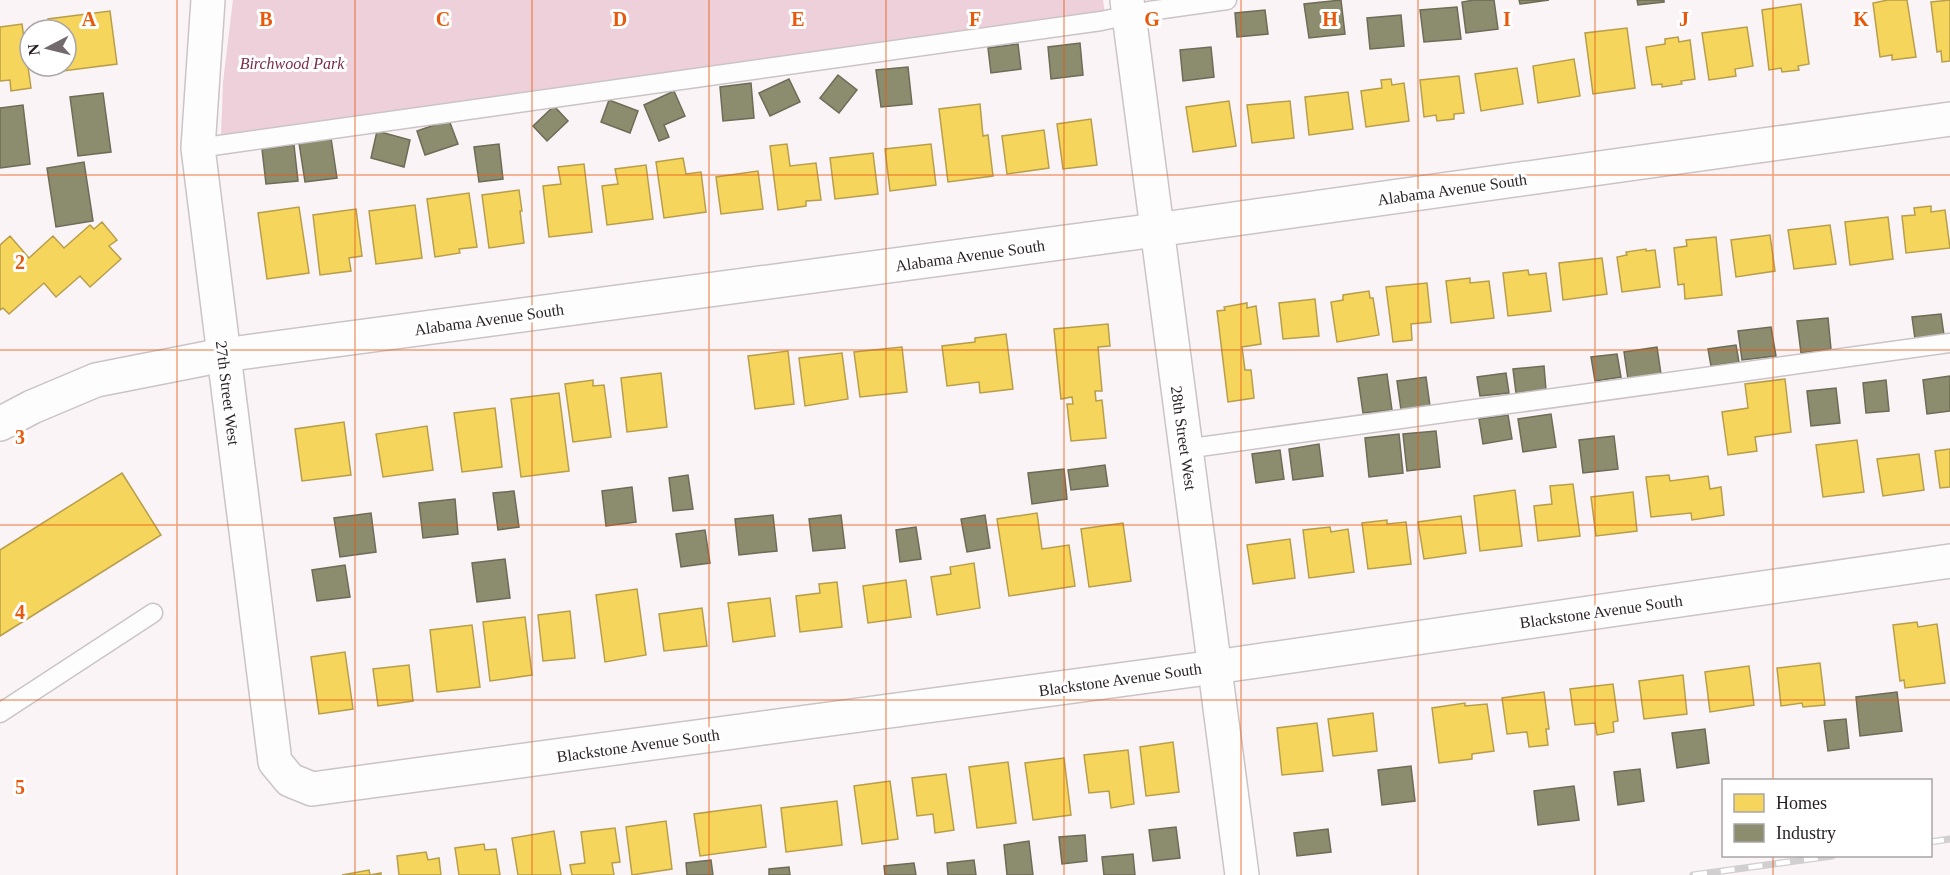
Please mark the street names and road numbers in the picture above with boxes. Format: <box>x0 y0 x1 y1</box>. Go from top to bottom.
street label: Alabama Avenue South <box>1376 171 1528 208</box>
street label: Alabama Avenue South <box>894 237 1046 274</box>
street label: Alabama Avenue South <box>413 301 565 338</box>
street label: 27th Street West <box>213 340 242 447</box>
street label: 28th Street West <box>1168 385 1199 492</box>
street label: Blackstone Avenue South <box>1519 592 1684 631</box>
street label: Blackstone Avenue South <box>1038 660 1203 699</box>
street label: Blackstone Avenue South <box>556 726 721 765</box>

